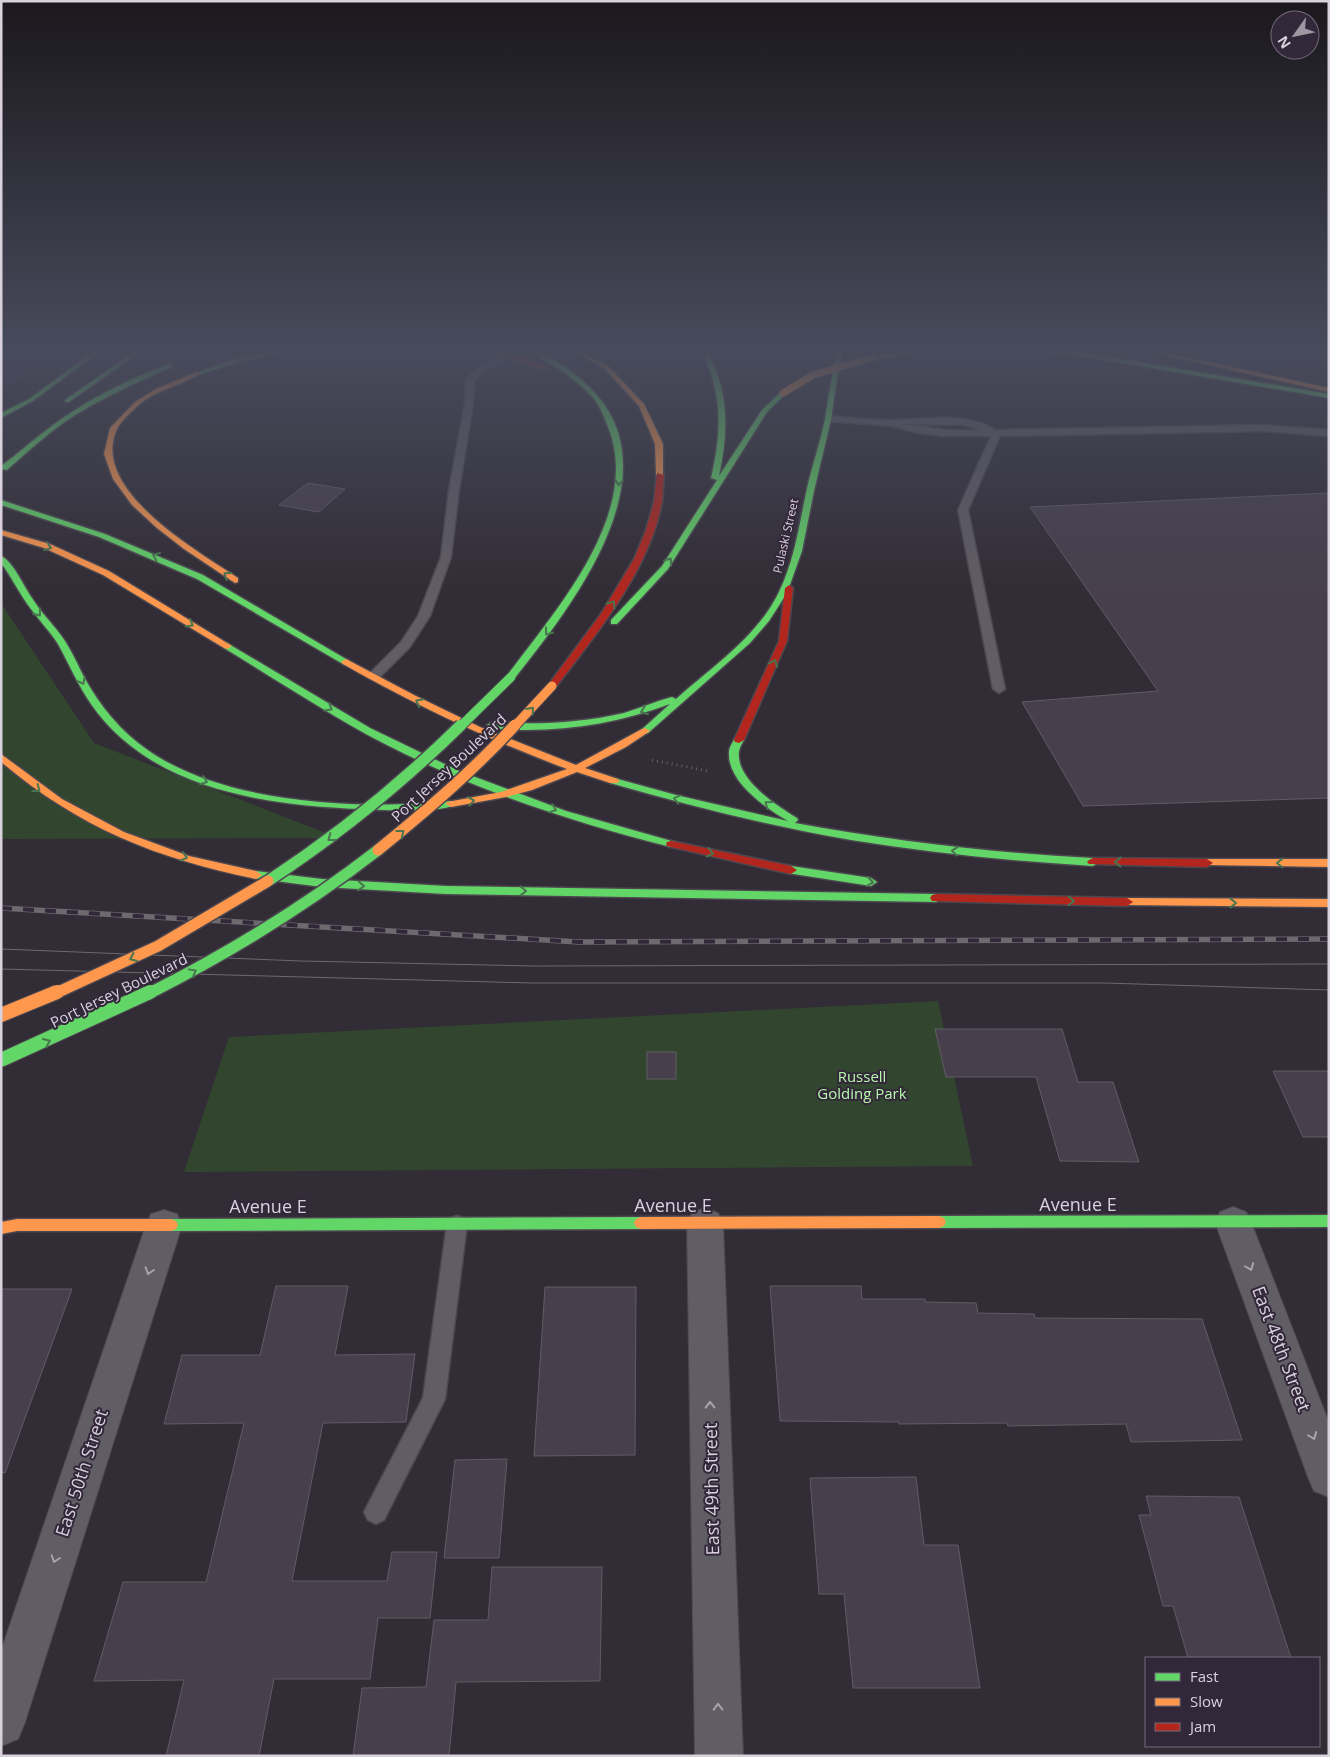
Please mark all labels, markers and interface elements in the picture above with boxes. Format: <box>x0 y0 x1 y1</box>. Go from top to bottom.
north arrow <box>1270 10 1320 60</box>
text: N <box>1273 32 1295 52</box>
one-way arrow <box>614 479 625 487</box>
street label: Pulaski Street <box>769 497 802 575</box>
one-way arrow <box>43 541 51 551</box>
one-way arrow <box>152 552 161 563</box>
one-way arrow <box>663 557 672 567</box>
one-way arrow <box>223 572 233 581</box>
one-way arrow <box>605 601 615 610</box>
one-way arrow <box>33 607 42 616</box>
one-way arrow <box>185 617 194 627</box>
one-way arrow <box>545 626 553 635</box>
one-way arrow <box>768 659 778 668</box>
one-way arrow <box>75 676 85 685</box>
one-way arrow <box>415 698 424 708</box>
one-way arrow <box>324 701 333 711</box>
one-way arrow <box>640 705 649 715</box>
one-way arrow <box>526 706 535 715</box>
street label: Port Jersey Boulevard <box>387 709 510 826</box>
one-way arrow <box>199 775 208 786</box>
one-way arrow <box>31 783 41 792</box>
one-way arrow <box>672 794 681 805</box>
one-way arrow <box>466 796 475 806</box>
one-way arrow <box>764 801 774 810</box>
one-way arrow <box>549 803 557 813</box>
one-way arrow <box>395 830 405 839</box>
one-way arrow <box>328 832 337 840</box>
one-way arrow <box>951 846 959 857</box>
one-way arrow <box>705 847 714 858</box>
one-way arrow <box>179 852 187 862</box>
one-way arrow <box>1113 857 1121 867</box>
one-way arrow <box>1276 858 1284 868</box>
one-way arrow <box>866 876 874 887</box>
one-way arrow <box>357 880 365 891</box>
one-way arrow <box>520 886 528 896</box>
one-way arrow <box>1067 895 1075 906</box>
one-way arrow <box>1230 898 1237 908</box>
street label: Port Jersey Boulevard <box>47 948 190 1032</box>
one-way arrow <box>129 952 138 963</box>
one-way arrow <box>188 968 197 978</box>
one-way arrow <box>42 1037 51 1048</box>
park label: Russell Golding Park <box>817 1066 907 1103</box>
street label: Avenue E <box>1039 1192 1117 1216</box>
street label: Avenue E <box>634 1193 712 1217</box>
street label: Avenue E <box>229 1194 307 1218</box>
one-way arrow <box>1244 1262 1254 1271</box>
one-way arrow <box>144 1267 154 1275</box>
street label: East 48th Street <box>1247 1282 1317 1415</box>
one-way arrow <box>705 1400 716 1408</box>
street label: East 50th Street <box>49 1406 113 1539</box>
street label: East 49th Street <box>698 1422 724 1556</box>
one-way arrow <box>1307 1431 1317 1440</box>
one-way arrow <box>50 1554 60 1562</box>
legend <box>1145 1657 1320 1747</box>
text: Fast <box>1190 1666 1219 1686</box>
text: Slow <box>1190 1691 1223 1711</box>
one-way arrow <box>713 1703 723 1710</box>
text: Jam <box>1188 1716 1216 1736</box>

